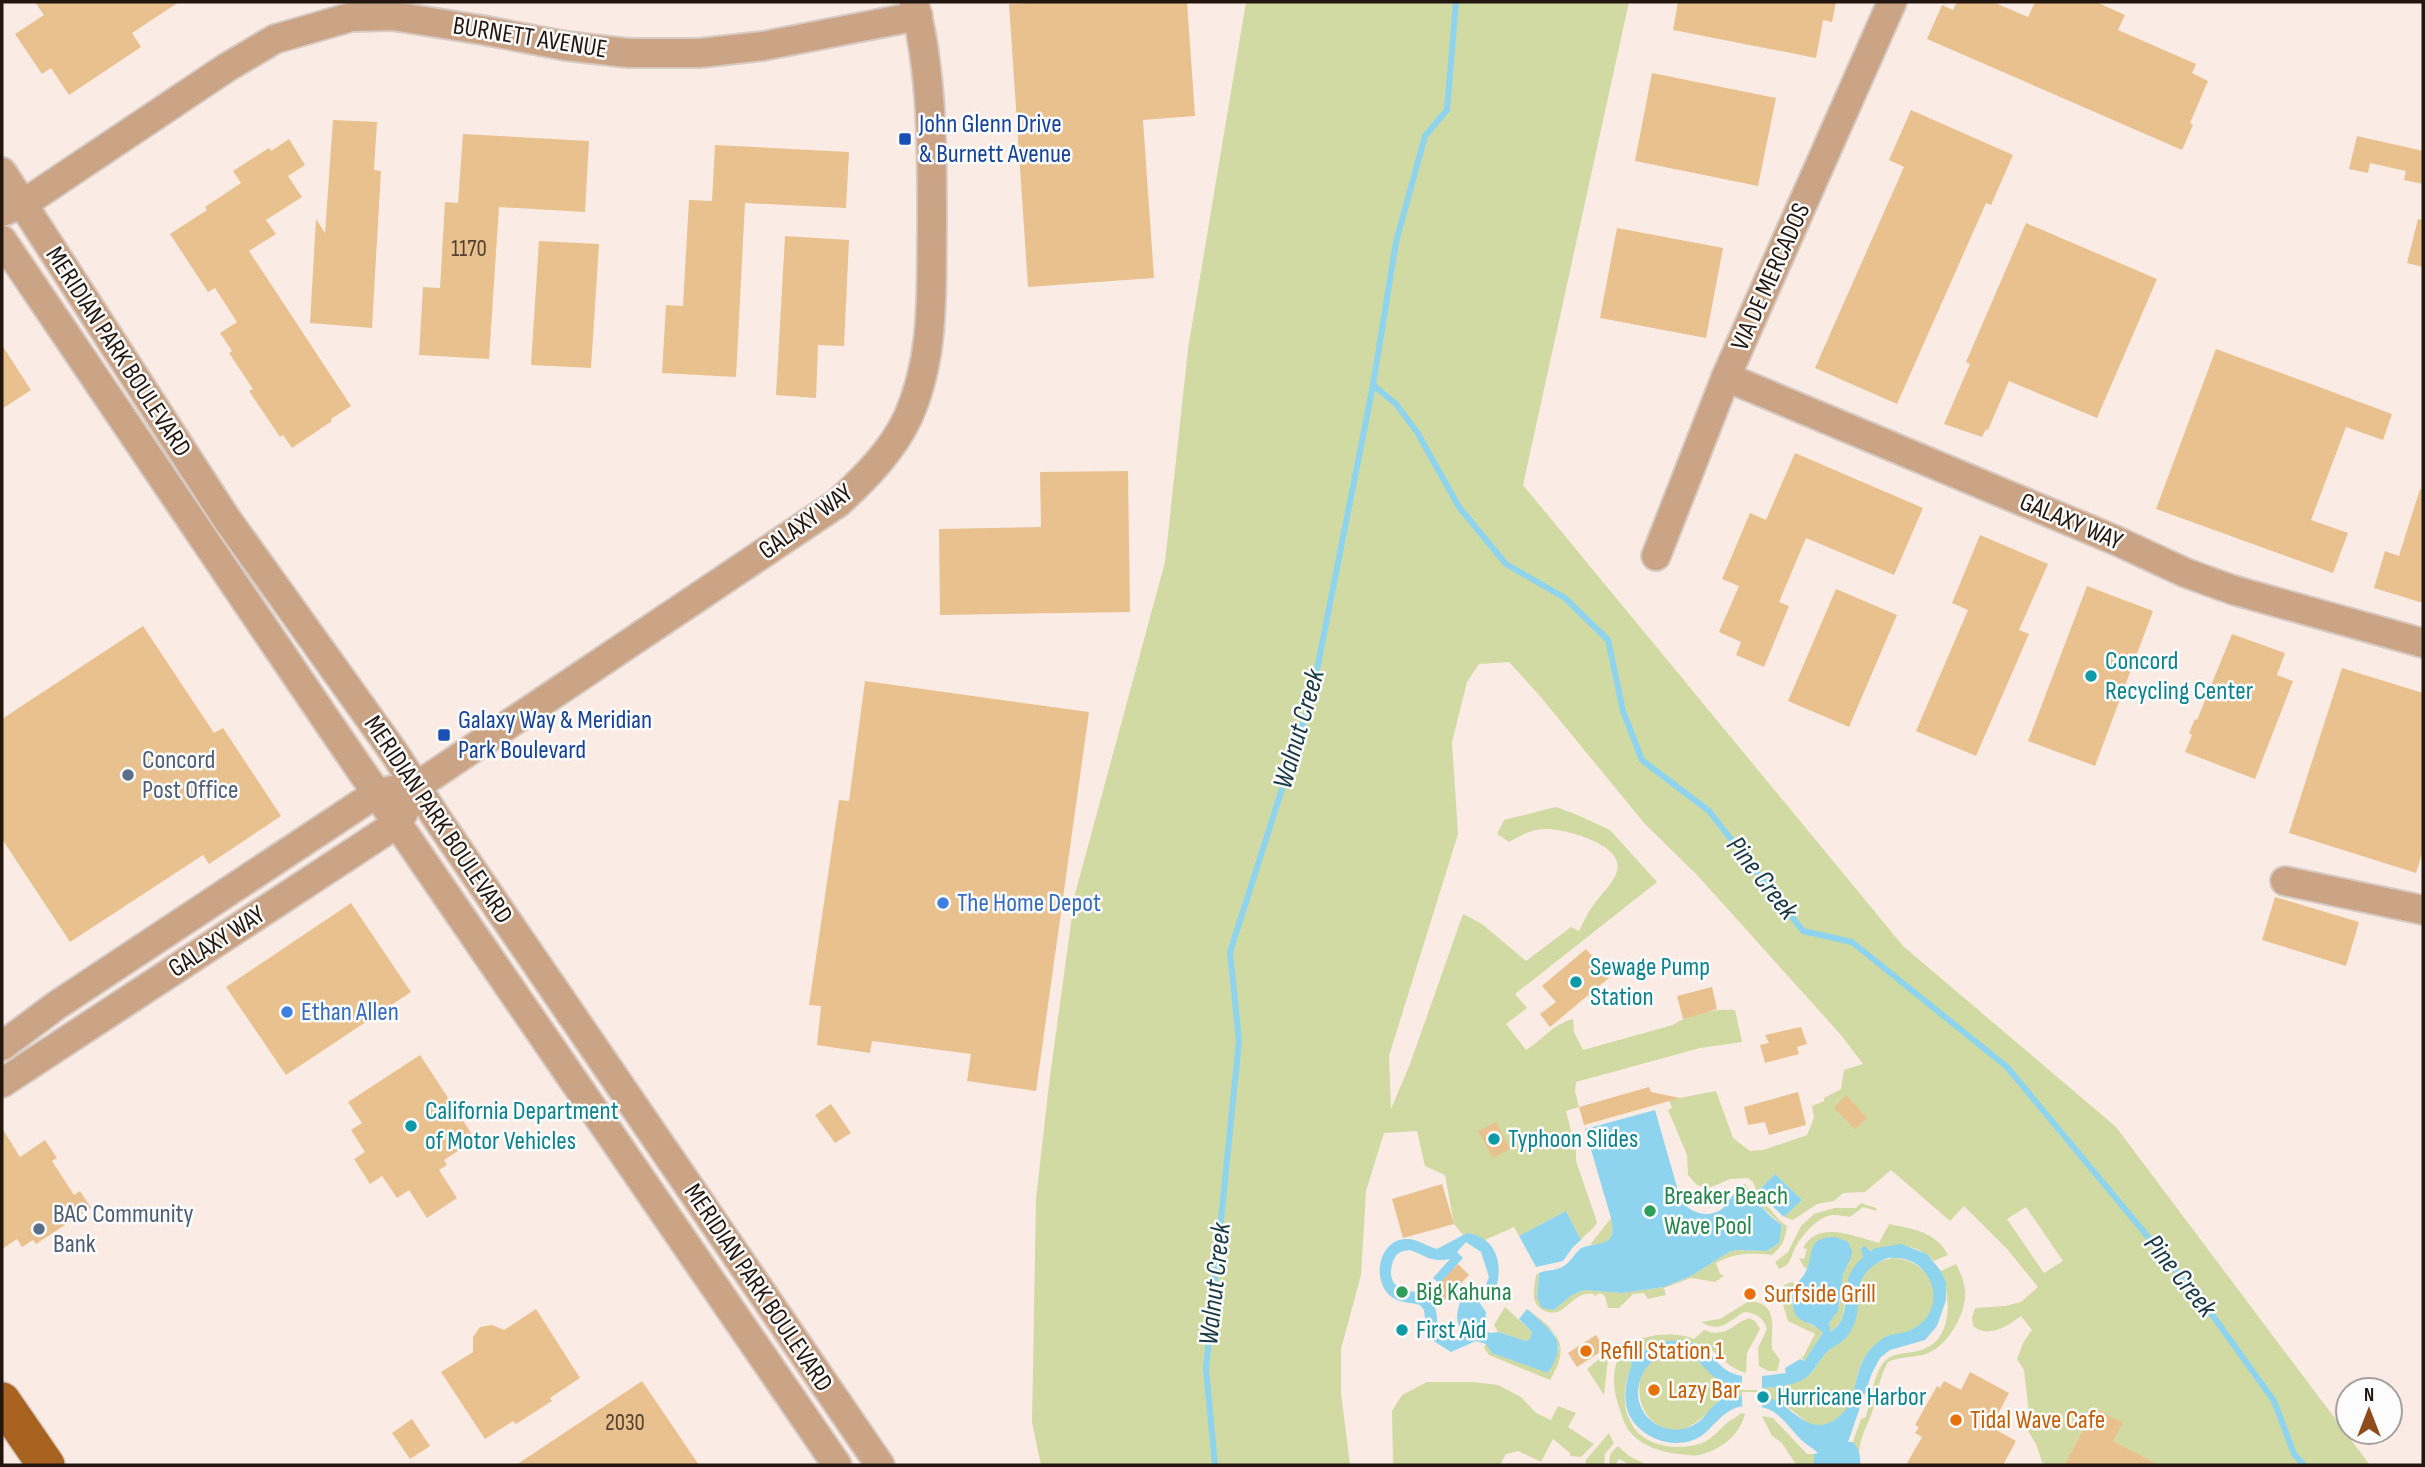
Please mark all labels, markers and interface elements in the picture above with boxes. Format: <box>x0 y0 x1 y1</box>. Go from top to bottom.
street label: BURNETT AVENUE <box>451 11 609 65</box>
place label: John Glenn Drive & Burnett Avenue <box>918 109 1071 170</box>
marker: John Glenn Drive & Burnett Avenue <box>897 131 913 147</box>
street label: VIA DE MERCADOS <box>1725 198 1817 356</box>
house number: 1170 <box>451 235 487 263</box>
street label: MERIDIAN PARK BOULEVARD <box>39 241 197 463</box>
street label: GALAXY WAY <box>753 477 859 566</box>
street label: GALAXY WAY <box>2015 487 2127 558</box>
place label: Concord Recycling Center <box>2105 646 2254 707</box>
water label: Walnut Creek <box>1266 664 1332 793</box>
marker: Concord Recycling Center <box>2083 668 2099 684</box>
place label: Galaxy Way & Meridian Park Boulevard <box>458 705 652 766</box>
street label: MERIDIAN PARK BOULEVARD <box>357 710 519 930</box>
marker: Galaxy Way & Meridian Park Boulevard <box>436 727 452 743</box>
place label: Concord Post Office <box>142 745 238 806</box>
marker: Concord Post Office <box>120 767 136 783</box>
water label: Pine Creek <box>1719 830 1806 927</box>
place label: The Home Depot <box>957 888 1101 919</box>
marker: The Home Depot <box>935 895 951 911</box>
street label: GALAXY WAY <box>163 899 271 985</box>
place label: Sewage Pump Station <box>1590 952 1710 1013</box>
marker: Sewage Pump Station <box>1568 974 1584 990</box>
place label: Ethan Allen <box>301 997 399 1028</box>
marker: Ethan Allen <box>279 1004 295 1020</box>
place label: California Department of Motor Vehicles <box>425 1096 619 1157</box>
marker: California Department of Motor Vehicles <box>403 1118 419 1134</box>
place label: Typhoon Slides <box>1508 1124 1638 1155</box>
marker: Typhoon Slides <box>1486 1131 1502 1147</box>
street label: MERIDIAN PARK BOULEVARD <box>677 1178 839 1398</box>
place label: Breaker Beach Wave Pool <box>1664 1181 1788 1242</box>
place label: BAC Community Bank <box>53 1199 194 1260</box>
marker: Breaker Beach Wave Pool <box>1642 1203 1658 1219</box>
water label: Walnut Creek <box>1192 1220 1238 1347</box>
marker: BAC Community Bank <box>31 1221 47 1237</box>
water label: Pine Creek <box>2137 1228 2224 1325</box>
place label: Big Kahuna <box>1416 1277 1512 1308</box>
place label: Surfside Grill <box>1764 1279 1876 1310</box>
marker: Big Kahuna <box>1394 1284 1410 1300</box>
marker: Surfside Grill <box>1742 1286 1758 1302</box>
place label: First Aid <box>1416 1315 1486 1346</box>
marker: First Aid <box>1394 1322 1410 1338</box>
place label: Refill Station 1 <box>1600 1336 1724 1367</box>
marker: Refill Station 1 <box>1578 1343 1594 1359</box>
place label: Lazy Bar <box>1668 1375 1741 1406</box>
north arrow <box>2334 1376 2404 1446</box>
marker: Lazy Bar <box>1646 1382 1662 1398</box>
place label: Hurricane Harbor <box>1777 1382 1927 1413</box>
text: N <box>2364 1384 2374 1407</box>
marker: Hurricane Harbor <box>1755 1389 1771 1405</box>
place label: Tidal Wave Cafe <box>1970 1405 2105 1436</box>
house number: 2030 <box>605 1409 645 1437</box>
marker: Tidal Wave Cafe <box>1948 1412 1964 1428</box>

